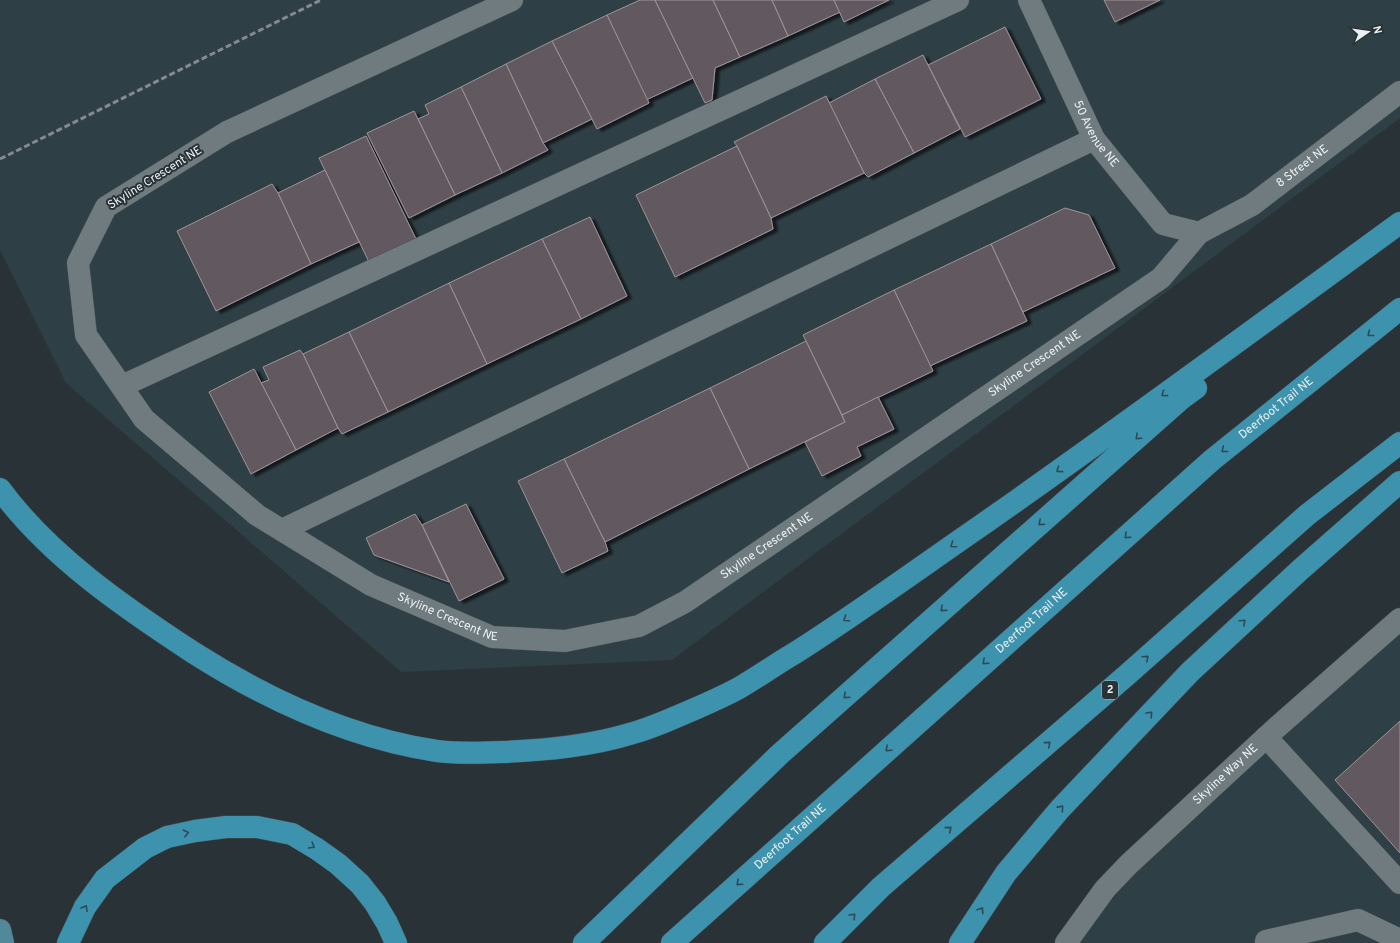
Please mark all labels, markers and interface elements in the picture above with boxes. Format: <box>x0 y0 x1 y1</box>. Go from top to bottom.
north arrow <box>1348 12 1388 52</box>
text: N <box>1369 25 1384 35</box>
street label: 50 Avenue NE <box>1069 98 1122 171</box>
street label: 8 Street NE <box>1273 141 1332 192</box>
street label: Skyline Crescent NE <box>105 143 205 213</box>
street label: Skyline Crescent NE <box>985 327 1084 401</box>
one-way arrow <box>1367 329 1374 336</box>
street label: Deerfoot Trail NE <box>1236 373 1317 443</box>
one-way arrow <box>1161 389 1168 396</box>
one-way arrow <box>1135 432 1143 440</box>
one-way arrow <box>1222 445 1229 452</box>
one-way arrow <box>1056 465 1063 472</box>
street label: Skyline Crescent NE <box>718 509 816 583</box>
one-way arrow <box>1038 519 1045 526</box>
one-way arrow <box>1124 531 1132 539</box>
one-way arrow <box>950 540 957 547</box>
street label: Deerfoot Trail NE <box>993 585 1071 657</box>
street label: Skyline Crescent NE <box>395 589 498 645</box>
one-way arrow <box>941 605 948 612</box>
one-way arrow <box>843 614 850 622</box>
one-way arrow <box>1238 620 1246 627</box>
one-way arrow <box>1141 656 1149 663</box>
one-way arrow <box>982 658 990 665</box>
road number: 2 <box>1102 681 1118 699</box>
one-way arrow <box>843 691 851 698</box>
one-way arrow <box>1145 711 1152 718</box>
one-way arrow <box>1043 741 1050 748</box>
street label: Skyline Way NE <box>1190 741 1262 809</box>
one-way arrow <box>886 745 893 752</box>
street label: Deerfoot Trail NE <box>751 801 830 873</box>
one-way arrow <box>1056 805 1064 813</box>
one-way arrow <box>945 826 952 833</box>
one-way arrow <box>183 829 189 837</box>
one-way arrow <box>308 841 315 849</box>
one-way arrow <box>736 878 744 885</box>
one-way arrow <box>80 905 87 912</box>
one-way arrow <box>976 908 983 915</box>
one-way arrow <box>848 913 856 921</box>

